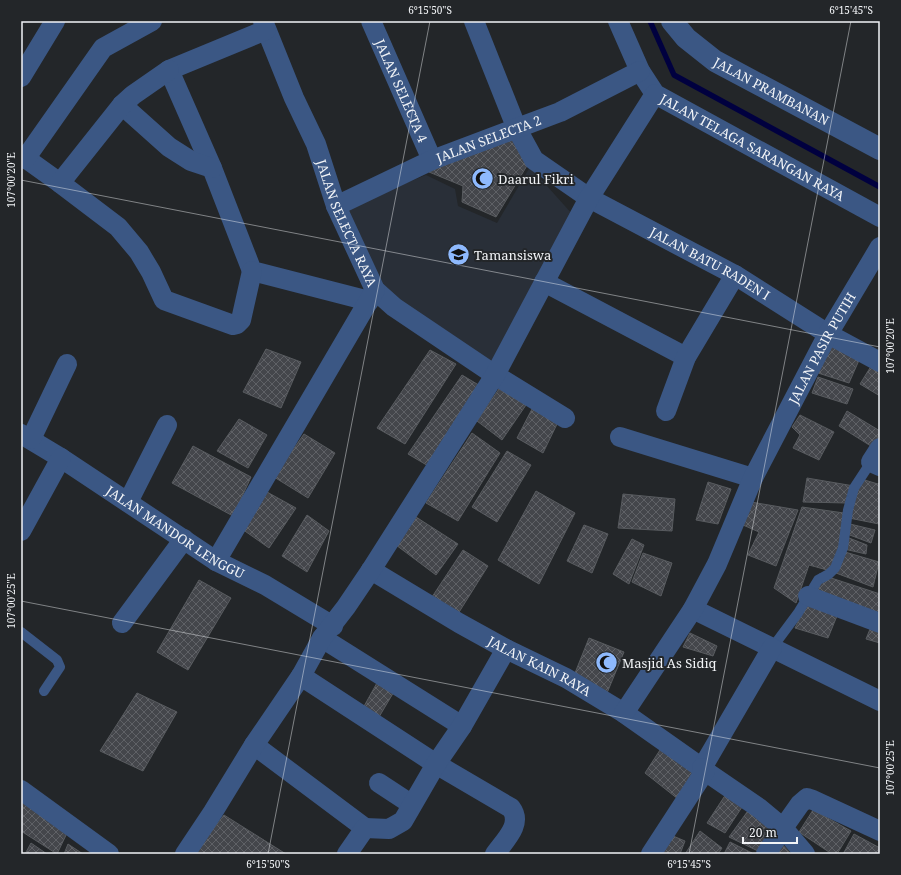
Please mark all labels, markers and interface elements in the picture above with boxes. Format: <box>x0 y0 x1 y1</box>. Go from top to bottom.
text: 6°15'50"S <box>408 3 452 17</box>
text: 6°15'45"S <box>829 3 873 17</box>
street label: JALAN SELECTA 4 <box>371 35 432 146</box>
street label: JALAN PRAMBANAN <box>710 52 832 129</box>
street label: JALAN TELAGA SARANGAN RAYA <box>656 89 849 205</box>
street label: JALAN SELECTA 2 <box>433 111 544 167</box>
text: 107°00'20"E <box>4 152 18 208</box>
street label: JALAN SELECTA RAYA <box>312 156 382 291</box>
mosque icon: Daarul Fikri <box>469 166 495 192</box>
place label: Daarul Fikri <box>498 170 574 188</box>
street label: JALAN BATU RADEN I <box>646 222 774 304</box>
school or university icon: Tamansiswa <box>446 242 472 268</box>
place label: Tamansiswa <box>474 246 551 264</box>
street label: JALAN PASIR PUTIH <box>784 289 860 408</box>
text: 107°00'20"E <box>883 318 897 374</box>
street label: JALAN MANDOR LENGGU <box>102 481 248 583</box>
text: 107°00'25"E <box>4 573 18 629</box>
street label: JALAN KAIN RAYA <box>484 631 595 701</box>
mosque icon: Masjid As Sidiq <box>593 650 619 676</box>
place label: Masjid As Sidiq <box>622 654 717 672</box>
text: 107°00'25"E <box>883 740 897 796</box>
scale bar <box>743 819 797 845</box>
text: 20 m <box>749 824 777 841</box>
text: 6°15'50"S <box>246 857 290 871</box>
text: 6°15'45"S <box>667 857 711 871</box>

